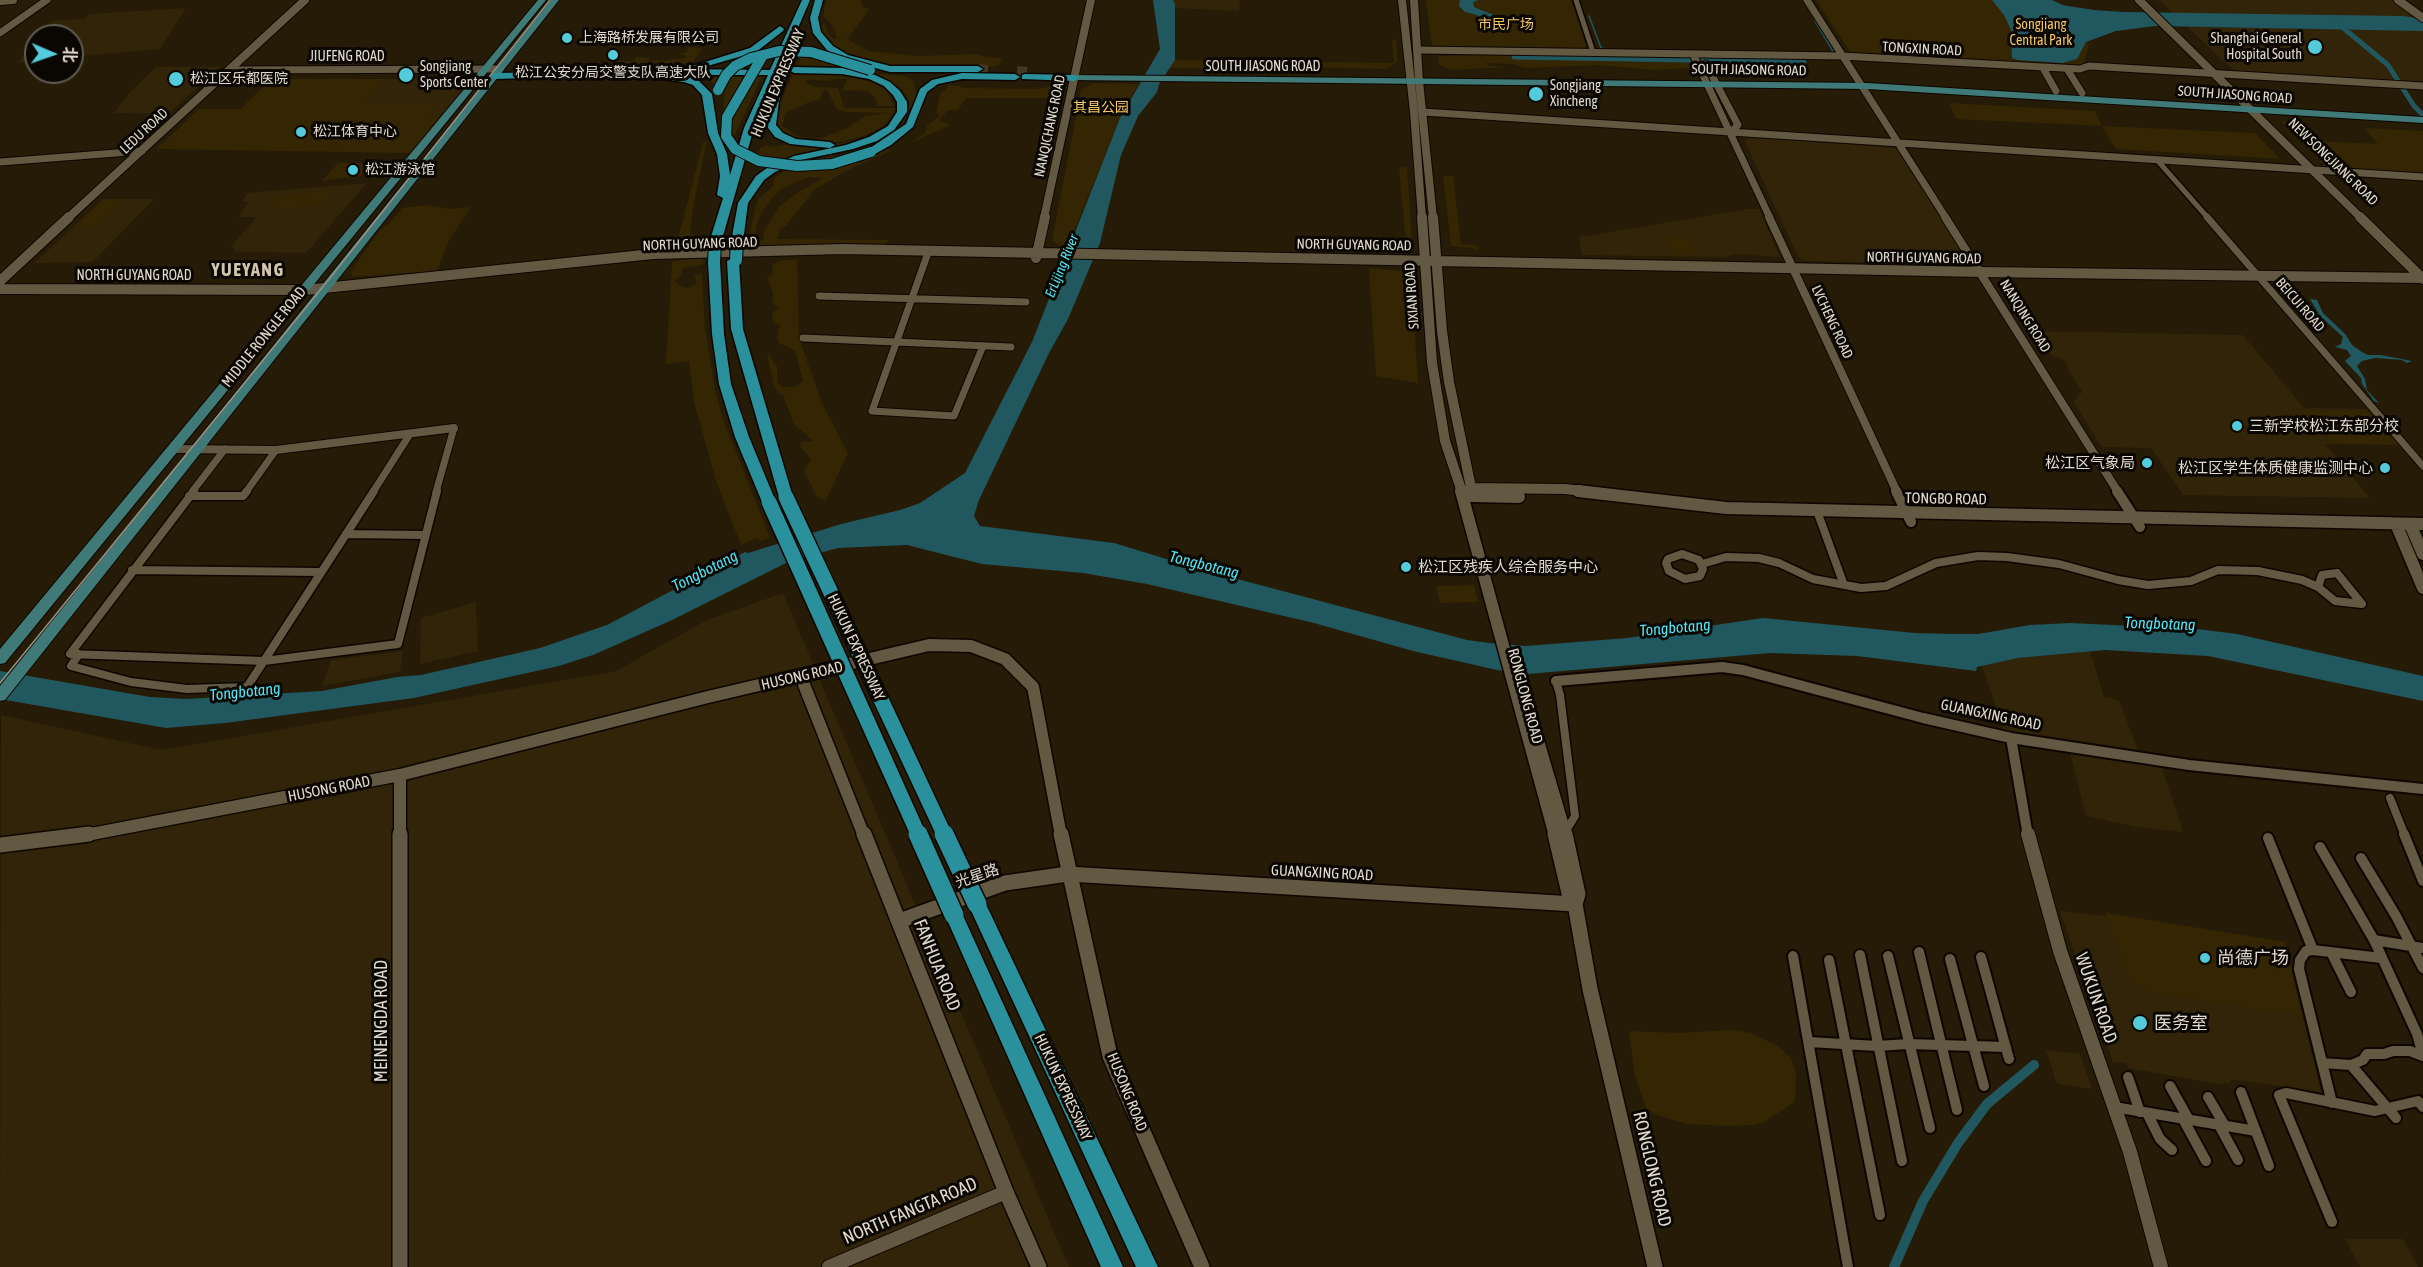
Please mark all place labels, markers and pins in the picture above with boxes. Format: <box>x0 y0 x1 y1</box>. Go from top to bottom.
place label: 上海路桥发展有限公司 <box>579 30 719 46</box>
marker: 上海路桥发展有限公司 <box>560 31 574 45</box>
place label: Shanghai General Hospital South <box>2211 31 2302 63</box>
marker: Shanghai General Hospital South <box>2306 38 2324 56</box>
marker: 松江公安分局交警支队高速大队 <box>606 48 620 62</box>
place label: Songjiang Sports Center <box>420 59 488 92</box>
place label: 松江公安分局交警支队高速大队 <box>515 65 711 81</box>
marker: Songjiang Sports Center <box>397 66 415 84</box>
marker: 松江区乐都医院 <box>167 70 185 88</box>
place label: 松江区乐都医院 <box>190 71 288 87</box>
place label: Songjiang Xincheng <box>1550 78 1601 110</box>
marker: Songjiang Xincheng <box>1527 85 1545 103</box>
place label: 松江体育中心 <box>313 124 397 140</box>
marker: 松江体育中心 <box>294 125 308 139</box>
place label: 松江游泳馆 <box>365 162 435 178</box>
marker: 松江游泳馆 <box>346 163 360 177</box>
place label: 三新学校松江东部分校 <box>2249 417 2399 435</box>
marker: 三新学校松江东部分校 <box>2230 419 2244 433</box>
place label: 松江区气象局 <box>2045 454 2135 472</box>
marker: 松江区气象局 <box>2140 456 2154 470</box>
place label: 松江区学生体质健康监测中心 <box>2178 459 2373 477</box>
marker: 松江区学生体质健康监测中心 <box>2378 461 2392 475</box>
place label: 松江区残疾人综合服务中心 <box>1418 558 1598 576</box>
marker: 松江区残疾人综合服务中心 <box>1399 560 1413 574</box>
place label: 尚德广场 <box>2217 947 2289 969</box>
marker: 尚德广场 <box>2198 951 2212 965</box>
place label: 医务室 <box>2154 1012 2208 1034</box>
marker: 医务室 <box>2131 1014 2149 1032</box>

